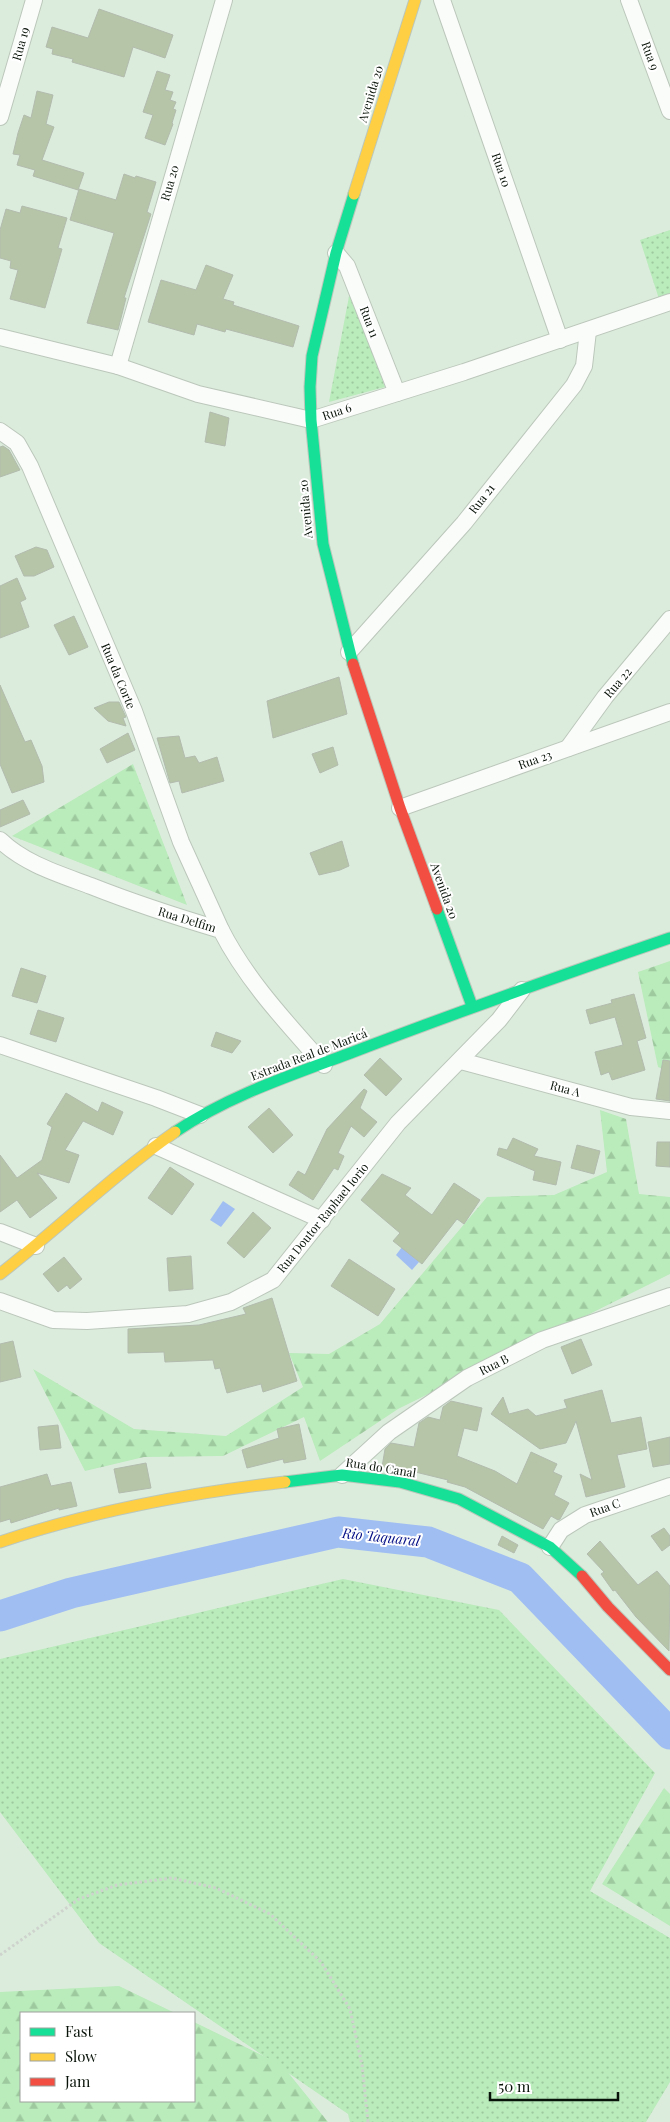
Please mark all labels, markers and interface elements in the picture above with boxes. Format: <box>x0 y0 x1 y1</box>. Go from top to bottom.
street label: Rua 19 <box>8 25 32 62</box>
street label: Rua 9 <box>638 39 664 72</box>
street label: Avenida 20 <box>354 63 386 125</box>
street label: Rua 10 <box>489 150 515 189</box>
street label: Rua 20 <box>156 163 182 202</box>
street label: Rua 11 <box>357 304 383 340</box>
street label: Rua 6 <box>320 399 353 423</box>
street label: Avenida 20 <box>294 479 316 540</box>
street label: Rua 21 <box>465 480 498 517</box>
street label: Rua da Corte <box>98 640 140 711</box>
street label: Rua 22 <box>600 664 635 701</box>
street label: Rua 23 <box>516 746 554 772</box>
street label: Avenida 20 <box>427 859 463 921</box>
street label: Rua Delfim <box>156 903 219 936</box>
street label: Estrada Real de Maricá <box>248 1024 369 1084</box>
street label: Rua A <box>548 1076 583 1100</box>
street label: Rua Doutor Raphael Iorio <box>273 1159 372 1276</box>
street label: Rua B <box>476 1350 511 1378</box>
street label: Rua do Canal <box>345 1454 418 1481</box>
street label: Rua C <box>587 1494 622 1520</box>
water label: Rio Taquaral <box>340 1523 422 1550</box>
legend <box>20 2012 195 2102</box>
text: Fast <box>65 2021 94 2041</box>
text: Slow <box>65 2046 97 2066</box>
scale bar <box>490 2070 618 2102</box>
text: Jam <box>64 2071 91 2091</box>
text: 50 m <box>498 2076 531 2096</box>

